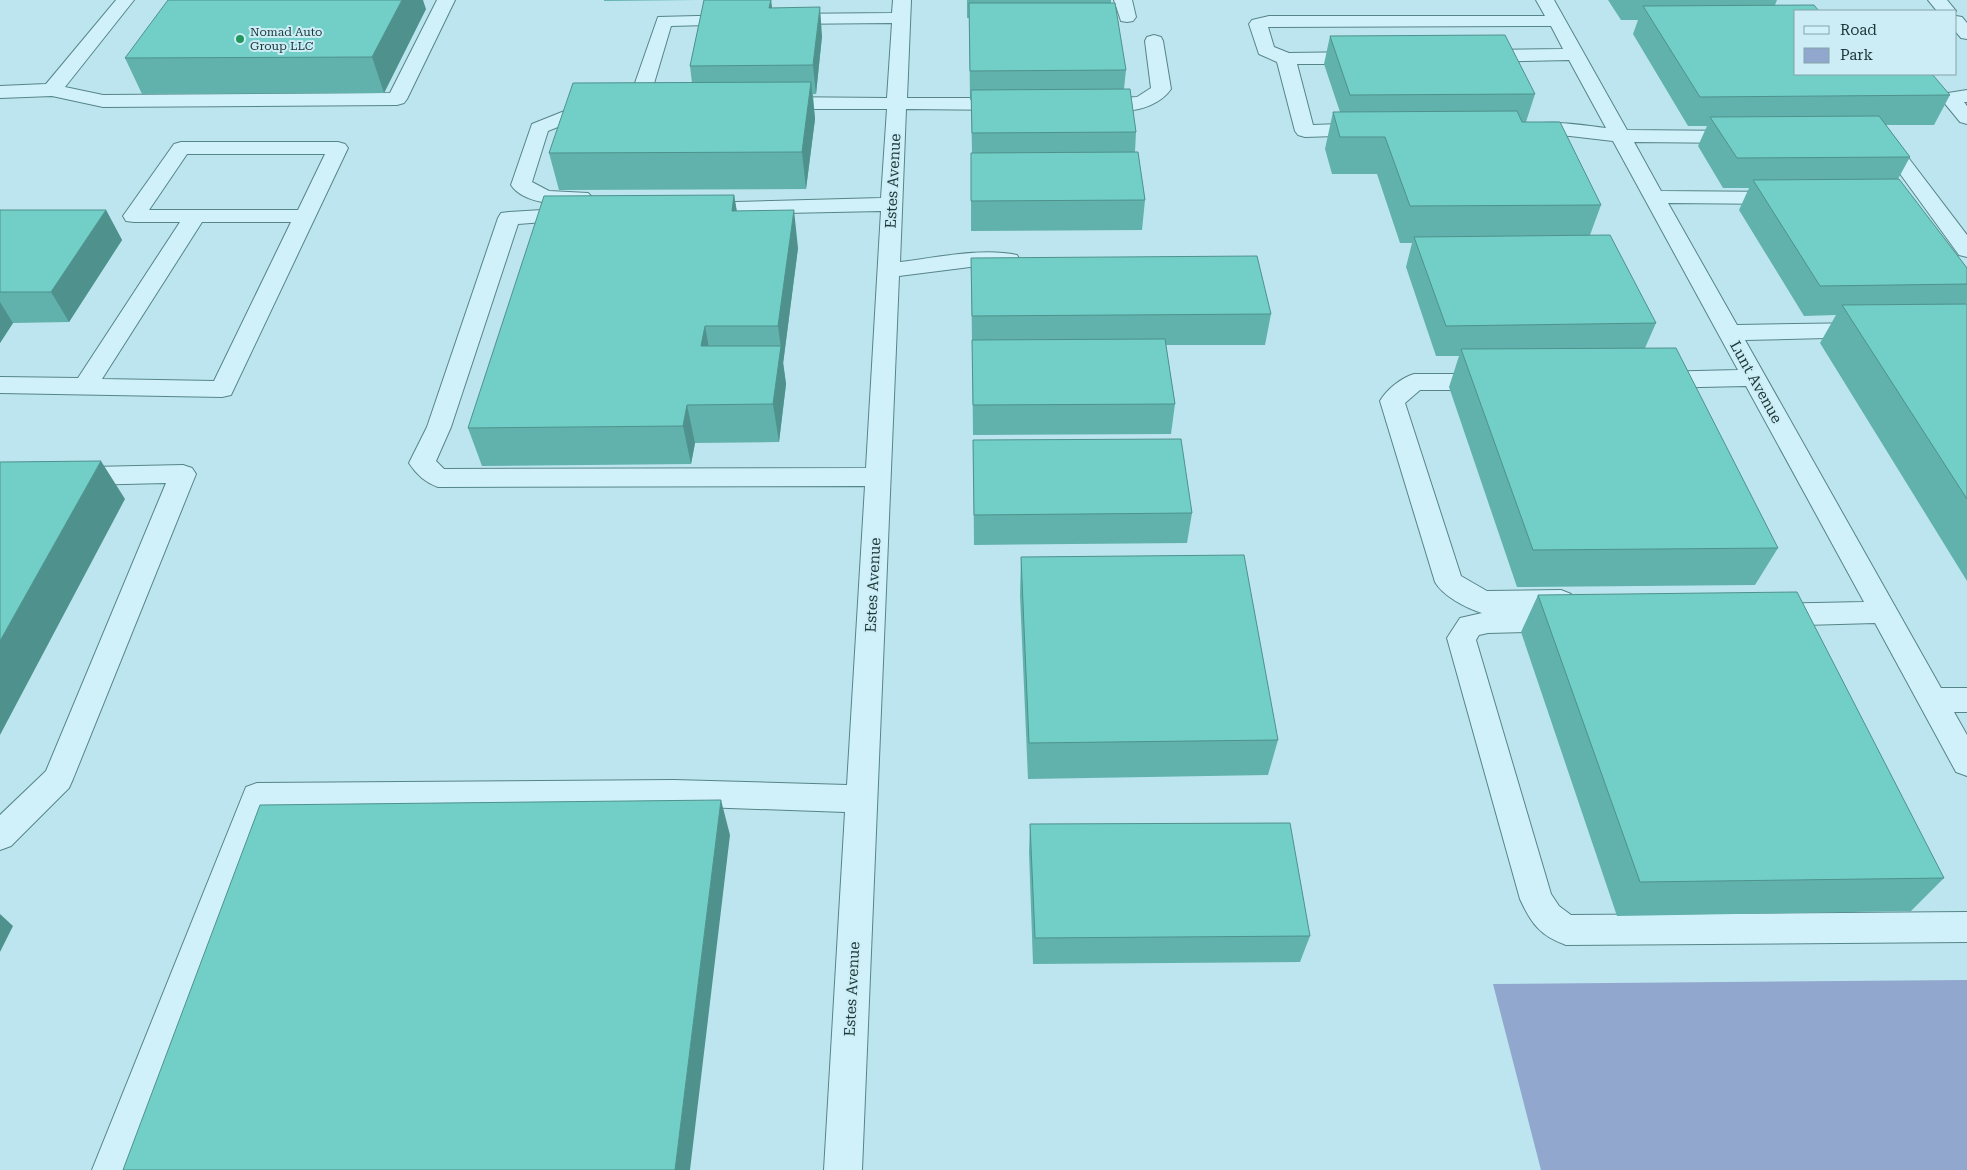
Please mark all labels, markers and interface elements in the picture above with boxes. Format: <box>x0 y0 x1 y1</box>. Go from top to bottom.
legend <box>1794 10 1957 75</box>
text: Road <box>1840 21 1877 39</box>
place label: Nomad Auto Group LLC <box>250 25 322 53</box>
marker: Nomad Auto Group LLC <box>234 33 246 45</box>
text: Park <box>1840 46 1874 64</box>
street label: Estes Avenue <box>882 133 904 229</box>
street label: Lunt Avenue <box>1726 338 1786 426</box>
street label: Estes Avenue <box>862 537 884 633</box>
street label: Estes Avenue <box>841 941 863 1037</box>

